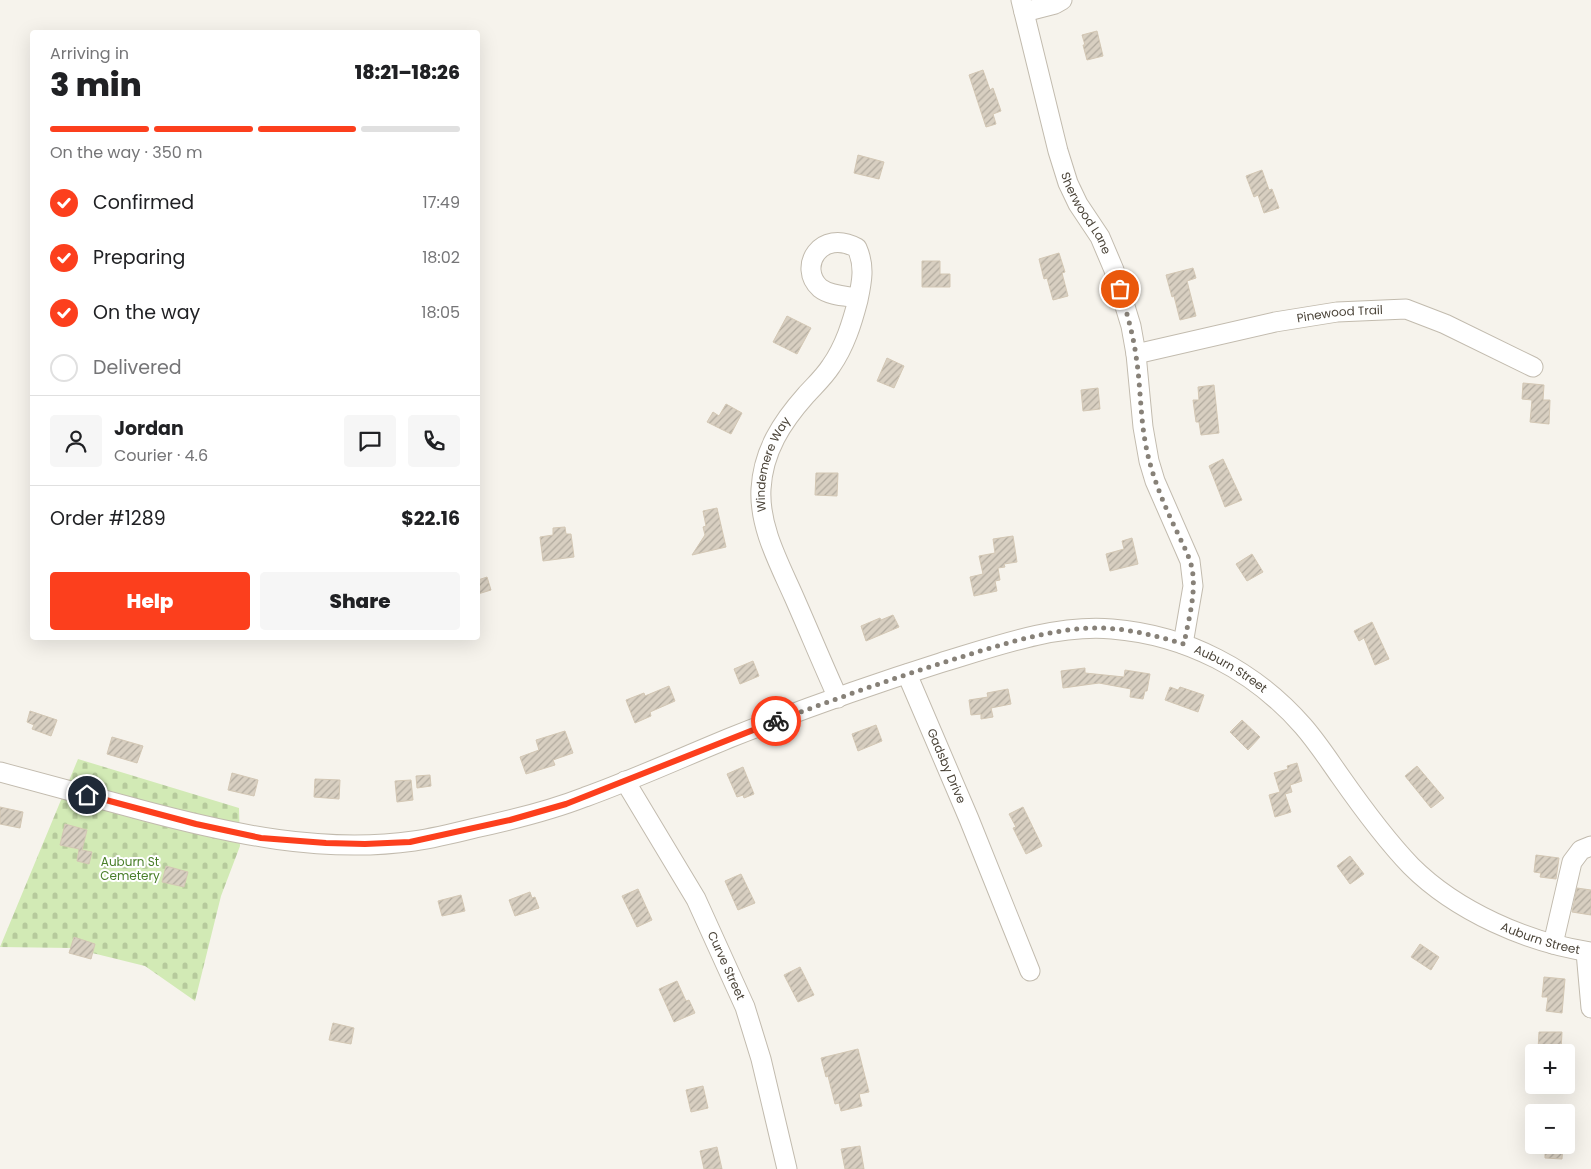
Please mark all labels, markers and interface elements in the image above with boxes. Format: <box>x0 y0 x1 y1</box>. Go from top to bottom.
text: Arriving in <box>50 42 129 65</box>
text: 18:21–18:26 <box>355 59 460 86</box>
text: 3 min <box>50 62 142 107</box>
text: On the way · 350 m <box>50 141 203 164</box>
street label: Sherwood Lane <box>1057 170 1115 257</box>
icon: check <box>50 189 78 217</box>
text: Confirmed <box>93 189 194 216</box>
text: 17:49 <box>423 191 460 214</box>
icon: check <box>50 244 78 272</box>
text: Preparing <box>93 244 185 271</box>
text: 18:02 <box>422 246 460 269</box>
pin <box>1099 268 1141 310</box>
icon: bag <box>1106 275 1134 303</box>
icon: check <box>50 299 78 327</box>
text: On the way <box>93 299 200 326</box>
text: 18:05 <box>421 301 460 324</box>
street label: Pinewood Trail <box>1295 301 1383 326</box>
text: Delivered <box>93 354 182 381</box>
street label: Windemere Way <box>752 413 794 513</box>
button: person <box>50 415 102 467</box>
text: Jordan <box>114 415 184 442</box>
button: chat <box>344 415 396 467</box>
button: phone <box>408 415 460 467</box>
text: Courier · 4.6 <box>114 444 208 467</box>
text: Order #1289 <box>50 505 166 532</box>
text: $22.16 <box>401 505 460 532</box>
button: Help <box>50 572 250 630</box>
button: Share <box>260 572 460 630</box>
street label: Auburn Street <box>1192 640 1271 696</box>
courier <box>751 696 801 746</box>
icon: bike <box>762 707 790 735</box>
street label: Gadsby Drive <box>923 726 970 806</box>
pin <box>66 774 108 816</box>
icon: home <box>73 781 101 809</box>
park label: Auburn St Cemetery <box>100 853 160 884</box>
street label: Auburn Street <box>1498 917 1581 958</box>
street label: Curve Street <box>704 928 750 1003</box>
map controls <box>1525 1044 1575 1154</box>
button: + <box>1525 1044 1575 1094</box>
button: − <box>1525 1104 1575 1154</box>

